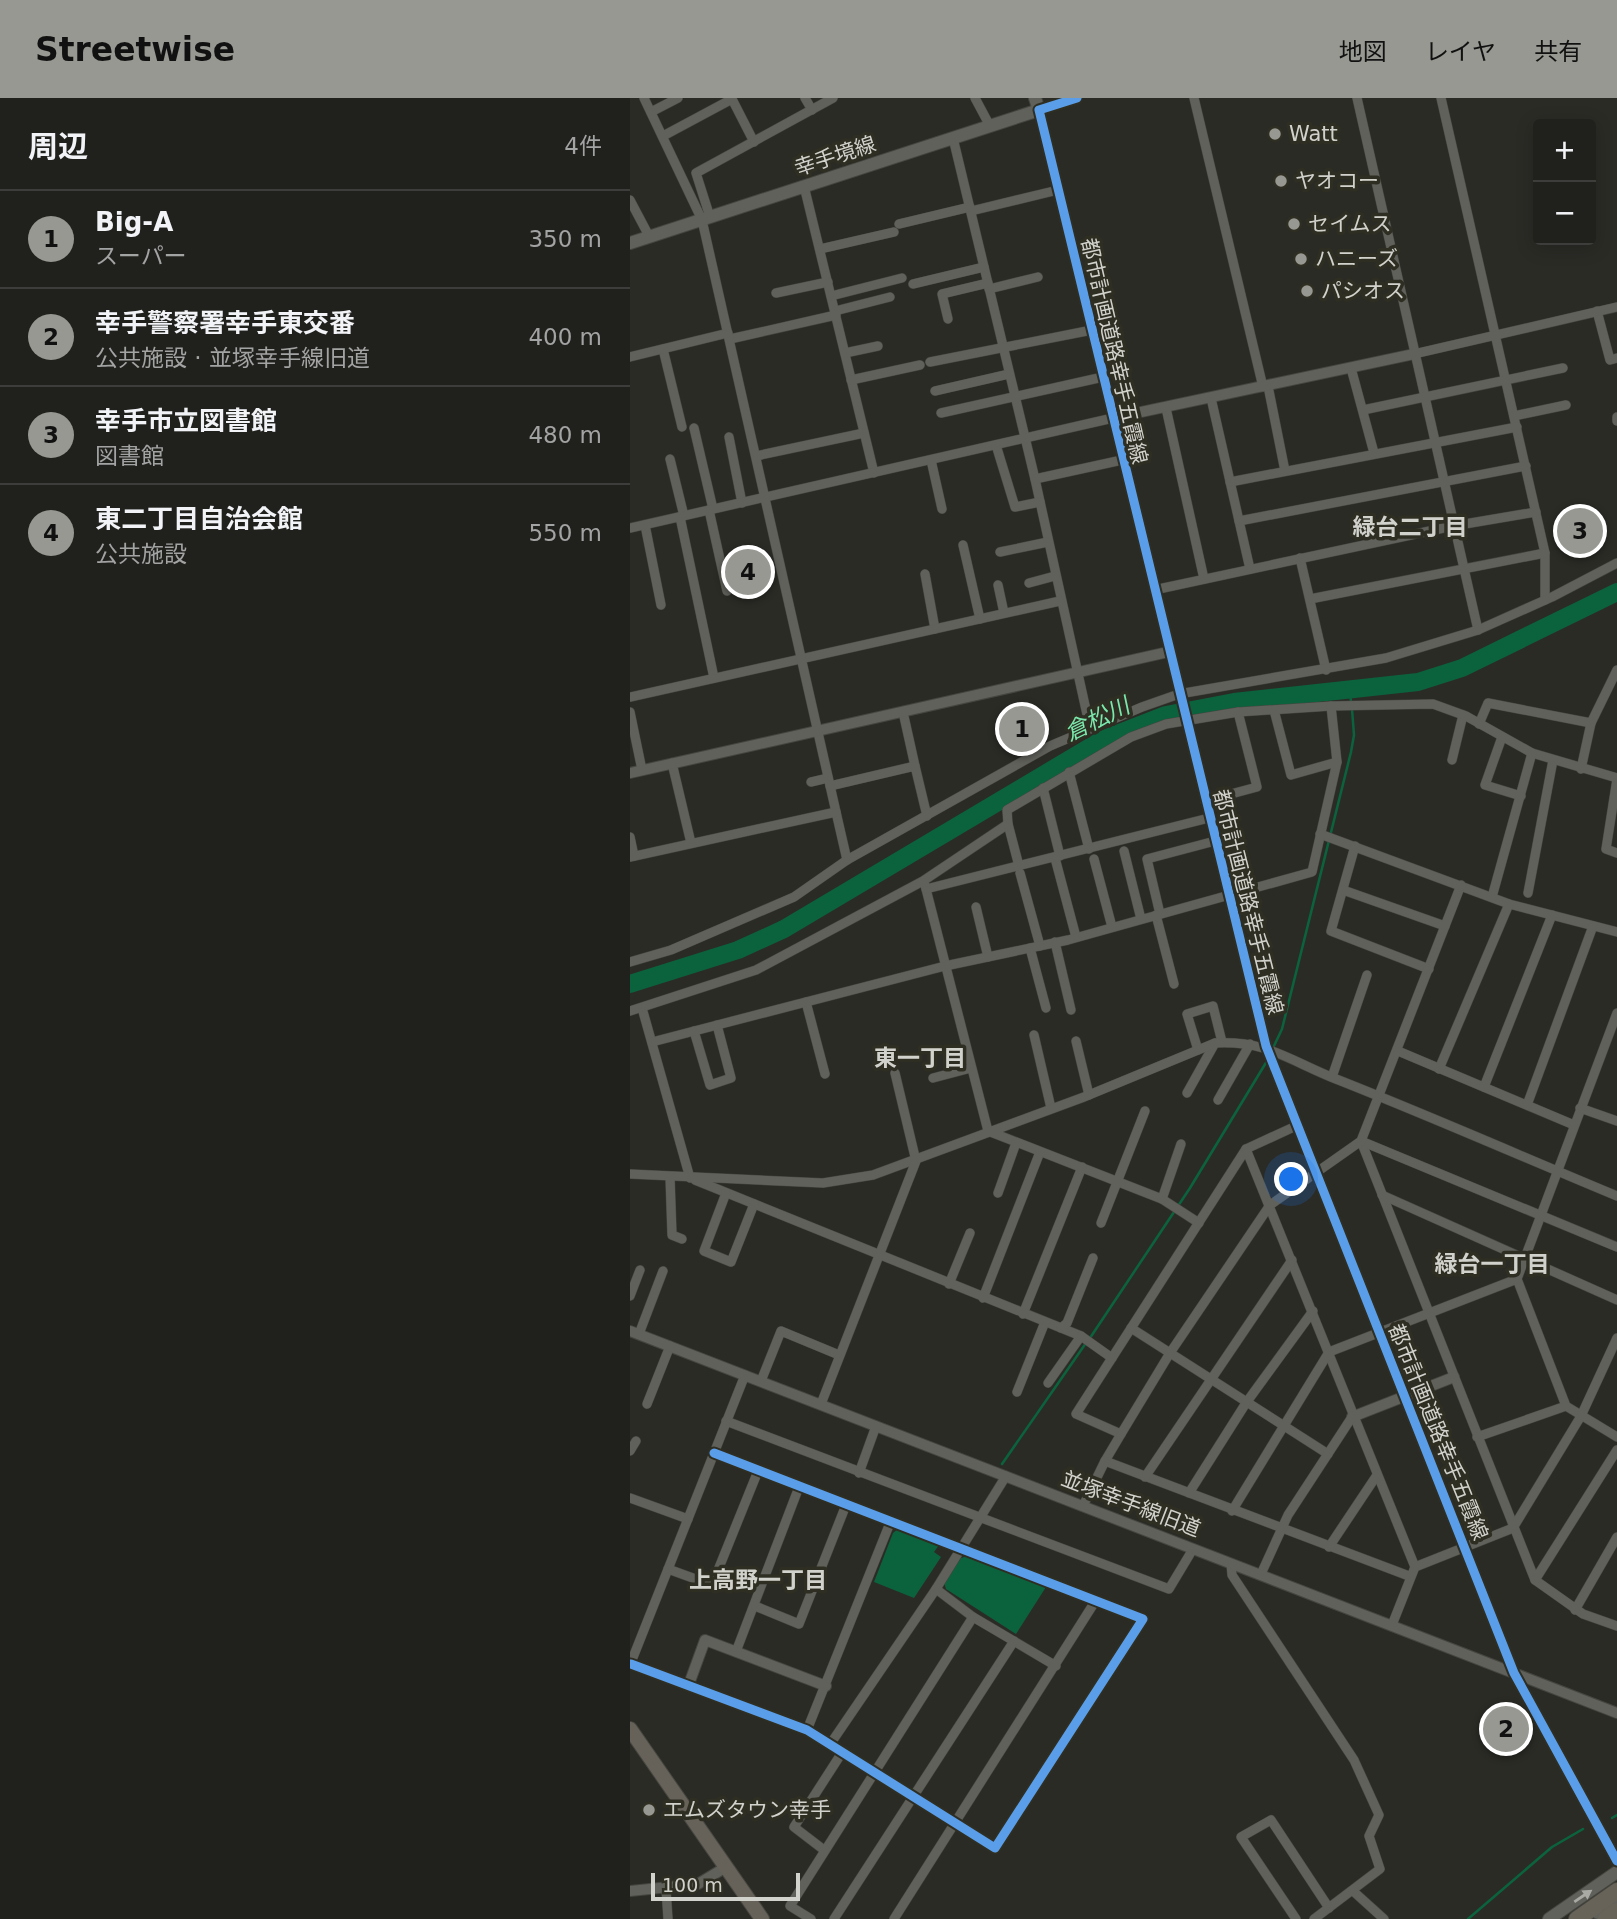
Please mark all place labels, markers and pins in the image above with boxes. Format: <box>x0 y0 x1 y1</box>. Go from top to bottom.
place label: Watt <box>1289 122 1338 146</box>
marker: Watt <box>1267 126 1283 142</box>
place label: ヤオコー <box>1295 169 1379 193</box>
marker: ヤオコー <box>1273 173 1289 189</box>
place label: セイムス <box>1308 212 1392 236</box>
marker: セイムス <box>1286 216 1302 232</box>
place label: ハニーズ <box>1315 247 1398 271</box>
marker: ハニーズ <box>1293 251 1309 267</box>
place label: パシオス <box>1321 279 1405 303</box>
marker: パシオス <box>1299 283 1315 299</box>
pin: 3 <box>1557 505 1603 557</box>
pin: 4 <box>725 546 771 598</box>
pin: 1 <box>999 703 1045 755</box>
pin: 2 <box>1483 1703 1529 1755</box>
place label: エムズタウン幸手 <box>663 1798 831 1822</box>
marker: エムズタウン幸手 <box>641 1802 657 1818</box>

